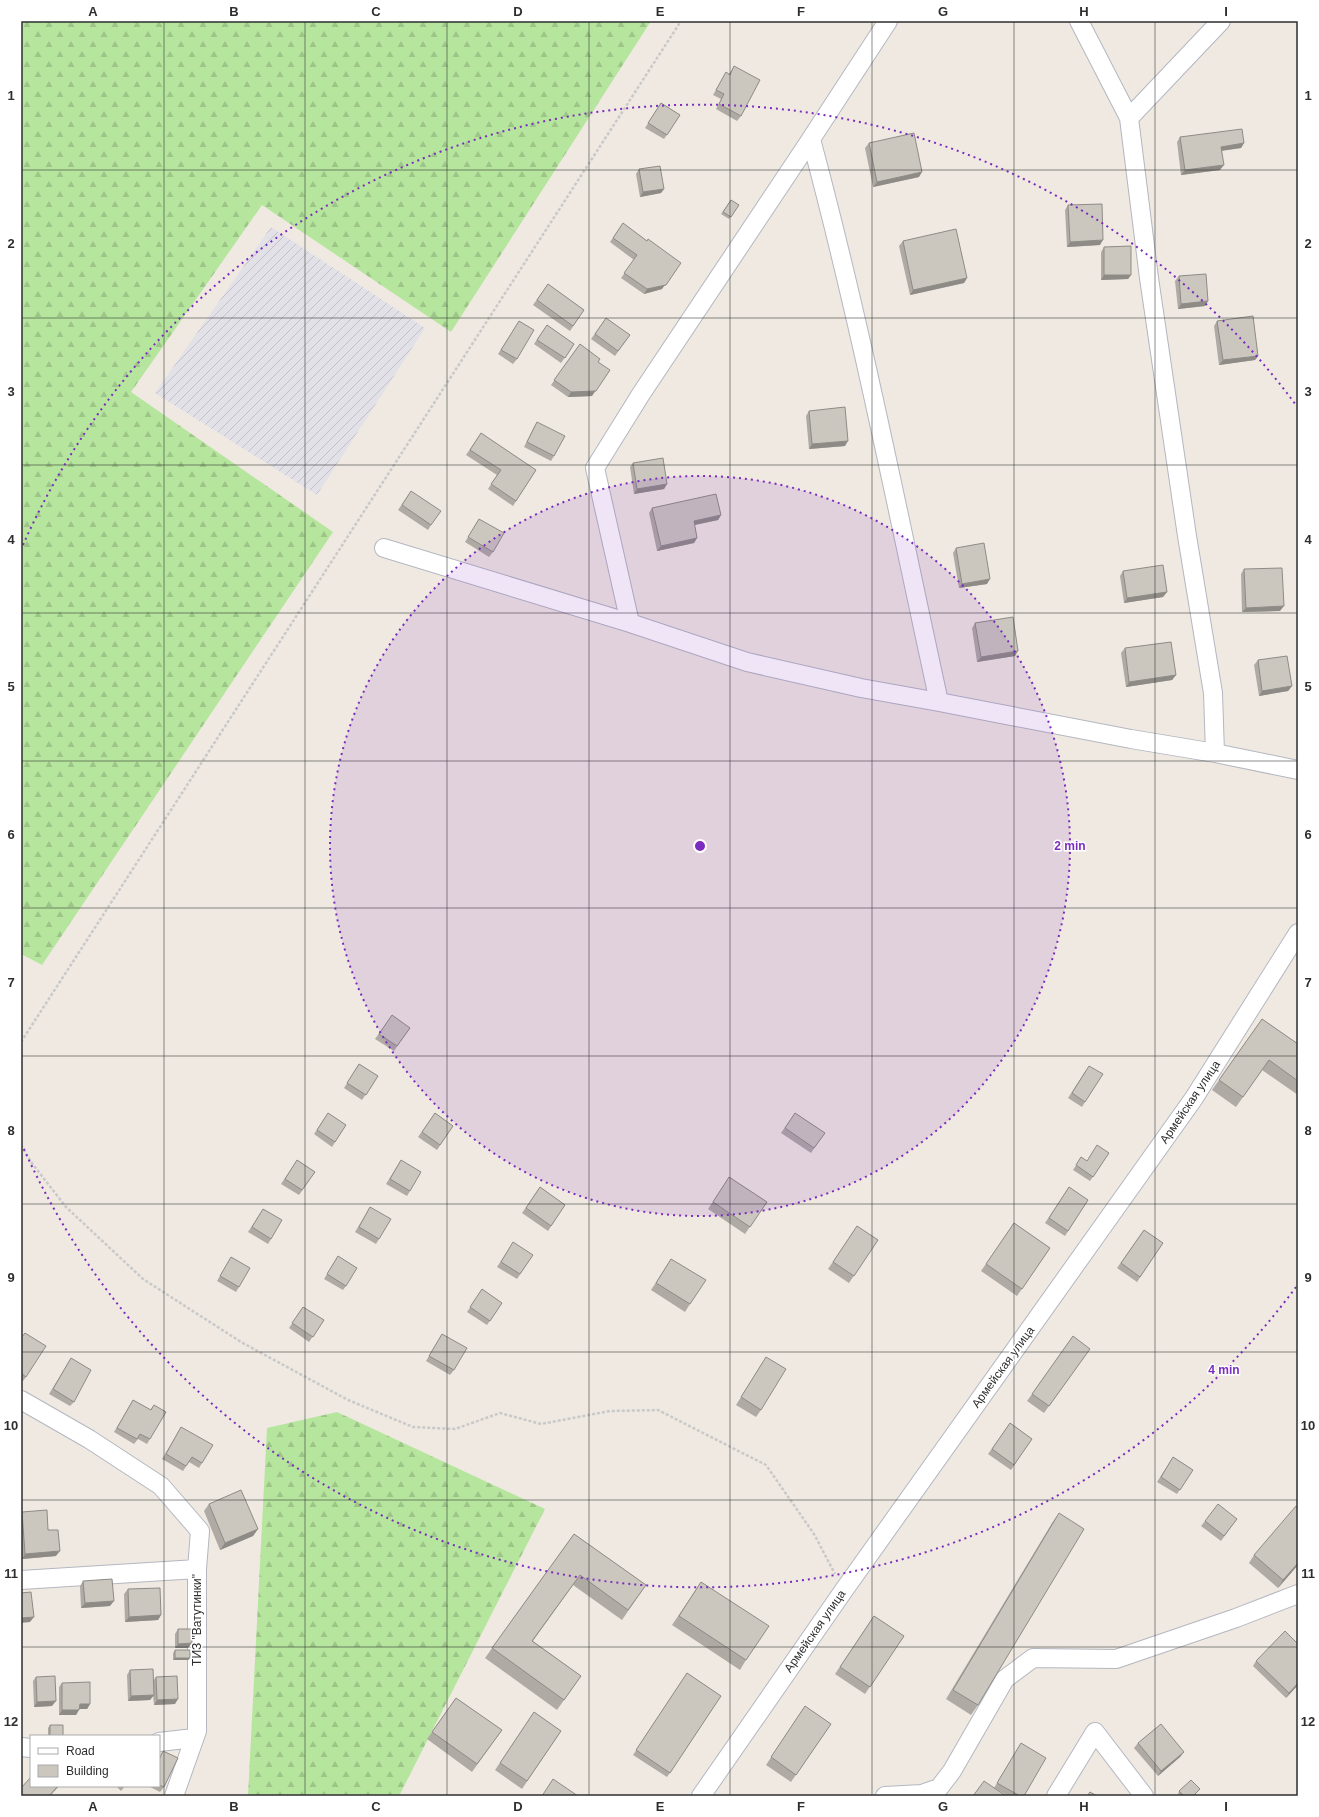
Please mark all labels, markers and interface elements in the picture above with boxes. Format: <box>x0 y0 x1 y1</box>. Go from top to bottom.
text: A <box>88 4 98 19</box>
text: B <box>229 4 239 19</box>
text: C <box>371 4 381 19</box>
text: D <box>513 4 523 19</box>
text: E <box>656 4 665 19</box>
text: F <box>797 4 805 19</box>
text: G <box>938 4 948 19</box>
text: H <box>1079 4 1089 19</box>
text: I <box>1224 4 1228 19</box>
text: 1 <box>7 88 15 103</box>
text: 1 <box>1304 88 1312 103</box>
text: 2 <box>7 236 15 251</box>
text: 2 <box>1304 236 1312 251</box>
text: 3 <box>7 384 15 399</box>
text: 3 <box>1304 384 1312 399</box>
text: 4 <box>7 532 15 547</box>
text: 4 <box>1304 532 1312 547</box>
text: 5 <box>7 679 15 694</box>
text: 5 <box>1304 679 1312 694</box>
text: 6 <box>7 827 15 842</box>
text: 6 <box>1304 827 1312 842</box>
centre of rings <box>693 839 707 853</box>
text: 2 min <box>1054 839 1086 853</box>
text: 7 <box>7 975 15 990</box>
text: 7 <box>1304 975 1312 990</box>
street label: Армейская улица <box>1157 1057 1223 1146</box>
text: 8 <box>7 1123 15 1138</box>
text: 8 <box>1304 1123 1312 1138</box>
text: 9 <box>7 1270 15 1285</box>
text: 9 <box>1304 1270 1312 1285</box>
street label: Армейская улица <box>969 1323 1037 1410</box>
text: 4 min <box>1208 1363 1240 1377</box>
text: 10 <box>4 1418 18 1433</box>
text: 10 <box>1301 1418 1315 1433</box>
text: 11 <box>4 1566 18 1581</box>
text: 11 <box>1301 1566 1315 1581</box>
street label: ТИЗ "Ватутинки" <box>190 1574 204 1666</box>
street label: Армейская улица <box>781 1587 849 1675</box>
text: 12 <box>4 1714 18 1729</box>
text: 12 <box>1301 1714 1315 1729</box>
legend <box>30 1735 160 1787</box>
text: Road <box>66 1744 95 1758</box>
text: Building <box>66 1764 109 1778</box>
text: A <box>88 1799 98 1814</box>
text: B <box>229 1799 239 1814</box>
text: C <box>371 1799 381 1814</box>
text: D <box>513 1799 523 1814</box>
text: E <box>656 1799 665 1814</box>
text: F <box>797 1799 805 1814</box>
text: G <box>938 1799 948 1814</box>
text: H <box>1079 1799 1089 1814</box>
text: I <box>1224 1799 1228 1814</box>

